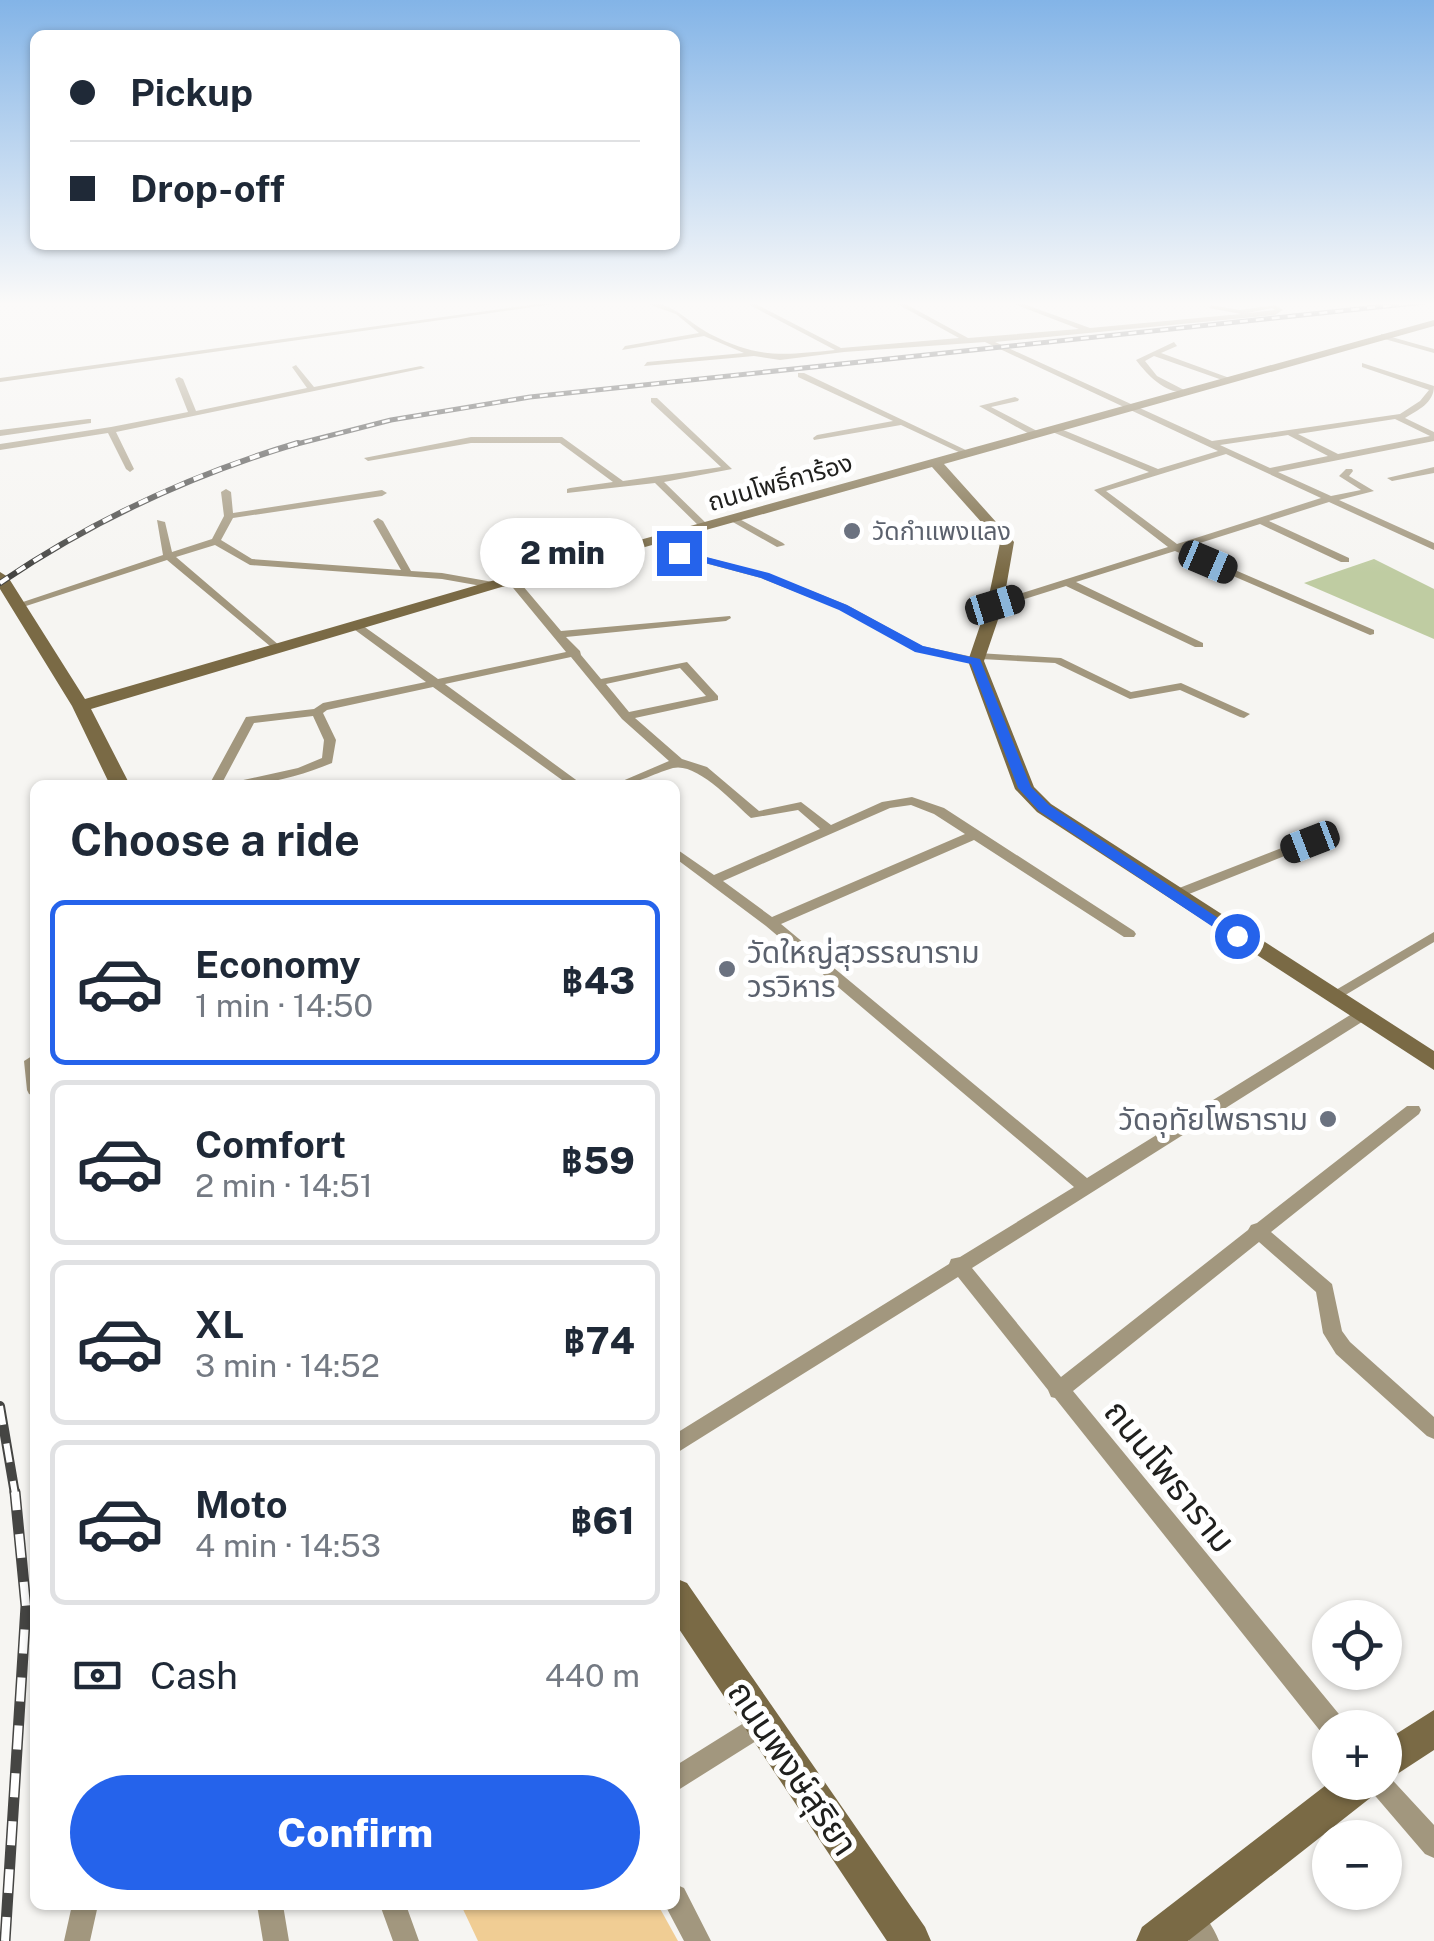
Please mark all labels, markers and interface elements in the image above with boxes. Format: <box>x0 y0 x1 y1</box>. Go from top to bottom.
text: Pickup <box>130 70 253 115</box>
text: Drop-off <box>130 166 285 211</box>
street label: ถนนโพธิ์การ้อง <box>704 447 856 517</box>
place label: วัดกำแพงแลง <box>872 516 1011 546</box>
callout: 2 min <box>479 518 644 588</box>
marker: วัดกำแพงแลง <box>841 520 863 542</box>
route end <box>657 531 702 576</box>
text: 2 min <box>520 534 605 571</box>
car <box>1175 536 1241 588</box>
car <box>962 582 1028 628</box>
text: Choose a ride <box>70 813 360 866</box>
car <box>1277 817 1343 867</box>
route start <box>1215 914 1260 959</box>
place label: วัดใหญ่สุวรรณาราม วรวิหาร <box>747 934 980 1004</box>
icon: car <box>75 938 165 1028</box>
text: Economy <box>195 942 361 987</box>
text: ฿43 <box>562 958 635 1003</box>
marker: วัดใหญ่สุวรรณาราม วรวิหาร <box>716 958 738 980</box>
text: 1 min · 14:50 <box>195 987 373 1024</box>
place label: วัดอุทัยโพธาราม <box>1118 1101 1308 1138</box>
marker: วัดอุทัยโพธาราม <box>1317 1108 1339 1130</box>
icon: car <box>75 1118 165 1208</box>
text: Comfort <box>195 1122 346 1167</box>
text: ฿59 <box>561 1138 635 1183</box>
text: 2 min · 14:51 <box>195 1167 373 1204</box>
icon: car <box>75 1298 165 1388</box>
text: XL <box>195 1302 244 1347</box>
text: ฿74 <box>563 1318 635 1363</box>
text: 3 min · 14:52 <box>195 1347 380 1384</box>
street label: ถนนโพธาราม <box>1096 1391 1244 1561</box>
icon: car <box>75 1478 165 1568</box>
text: Moto <box>195 1482 288 1527</box>
text: ฿61 <box>570 1498 635 1543</box>
text: 4 min · 14:53 <box>195 1527 381 1564</box>
map controls <box>1312 1600 1402 1910</box>
button: locate <box>1312 1600 1402 1690</box>
icon: cash <box>70 1648 125 1703</box>
text: Cash <box>150 1653 238 1698</box>
text: 440 m <box>545 1657 640 1694</box>
street label: ถนนพงษ์สุริยา <box>719 1673 866 1864</box>
button: + <box>1312 1710 1402 1800</box>
button: Confirm <box>70 1775 640 1890</box>
button: − <box>1312 1820 1402 1910</box>

